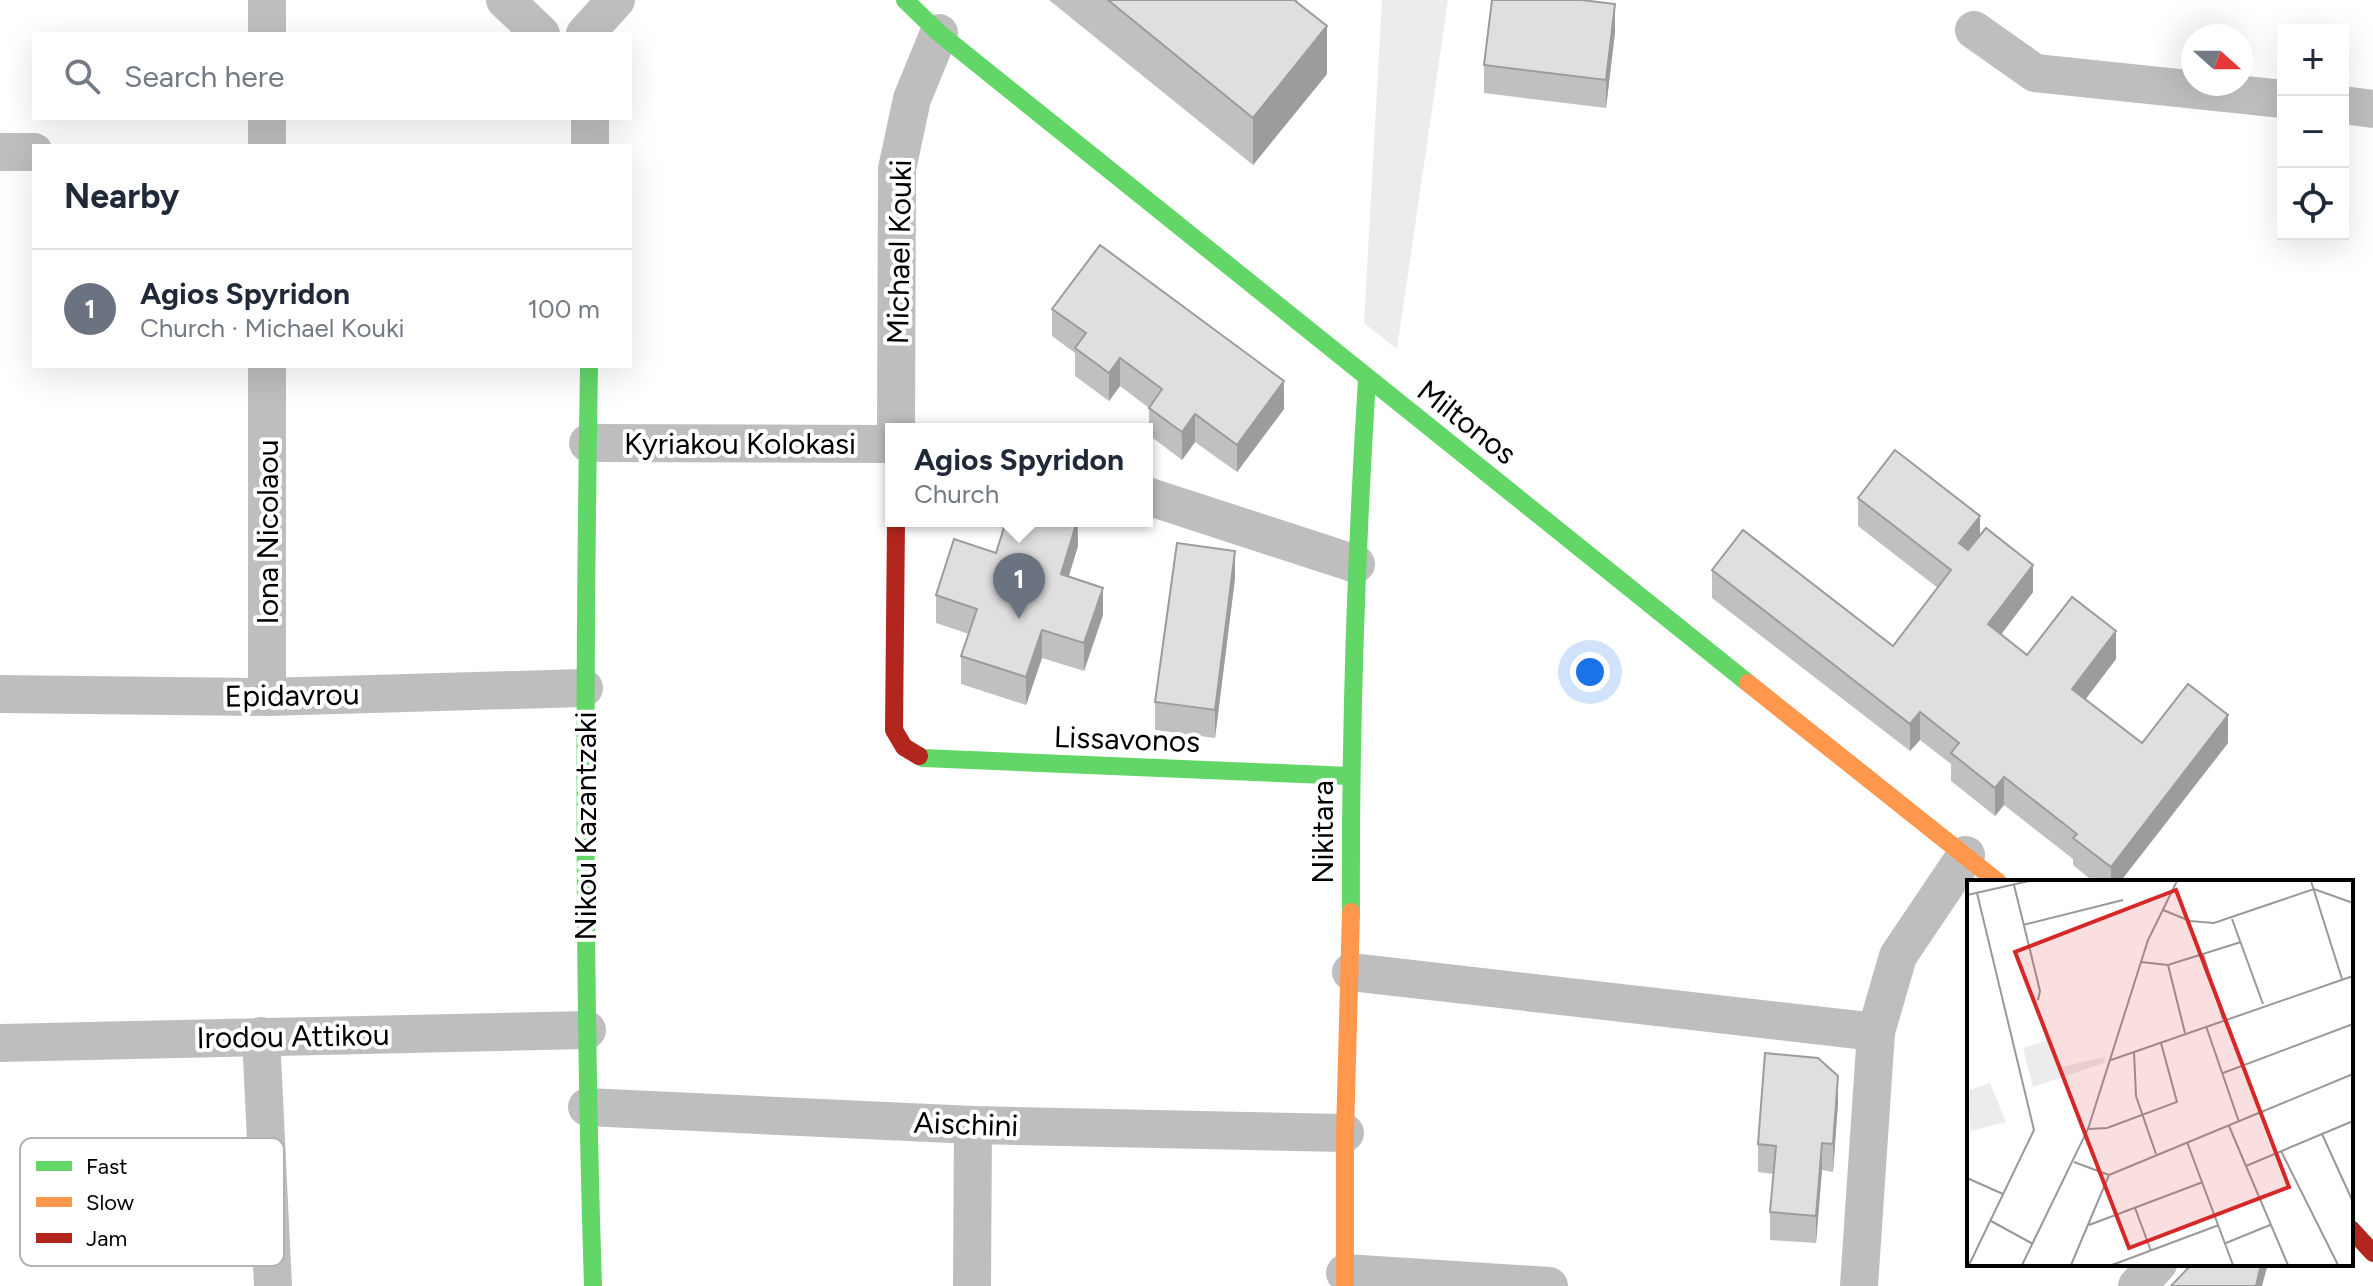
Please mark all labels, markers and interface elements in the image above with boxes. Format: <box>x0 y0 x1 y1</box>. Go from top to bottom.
north arrow <box>2181 24 2253 96</box>
map controls <box>2277 24 2349 240</box>
button: + <box>2277 24 2349 96</box>
search box <box>32 32 632 120</box>
icon: search <box>60 54 104 98</box>
text: Search here <box>124 58 284 95</box>
button: − <box>2277 96 2349 168</box>
street label: Michael Kouki <box>879 159 919 345</box>
button: locate <box>2277 168 2349 240</box>
text: Nearby <box>64 176 179 217</box>
text: Agios Spyridon <box>140 275 350 312</box>
text: 1 <box>85 293 95 325</box>
text: 100 m <box>527 293 600 325</box>
text: Church · Michael Kouki <box>140 312 405 344</box>
street label: Miltonos <box>1410 372 1524 472</box>
popup <box>885 423 1153 527</box>
street label: Kyriakou Kolokasi <box>624 425 856 462</box>
street label: Iona Nicolaou <box>249 440 286 624</box>
text: Agios Spyridon <box>914 441 1124 478</box>
text: Church <box>914 478 999 510</box>
pin: 1 <box>993 553 1045 619</box>
your location <box>1570 652 1610 692</box>
street label: Epidavrou <box>224 675 360 715</box>
street label: Nikou Kazantzaki <box>567 712 604 940</box>
street label: Lissavonos <box>1053 718 1201 760</box>
street label: Nikitara <box>1304 780 1341 884</box>
inset map <box>1967 880 2353 1266</box>
street label: Irodou Attikou <box>196 1016 390 1056</box>
street label: Aischini <box>913 1104 1019 1144</box>
legend <box>20 1138 284 1266</box>
text: Fast <box>86 1153 128 1180</box>
text: Slow <box>86 1189 135 1216</box>
text: Jam <box>86 1225 127 1252</box>

